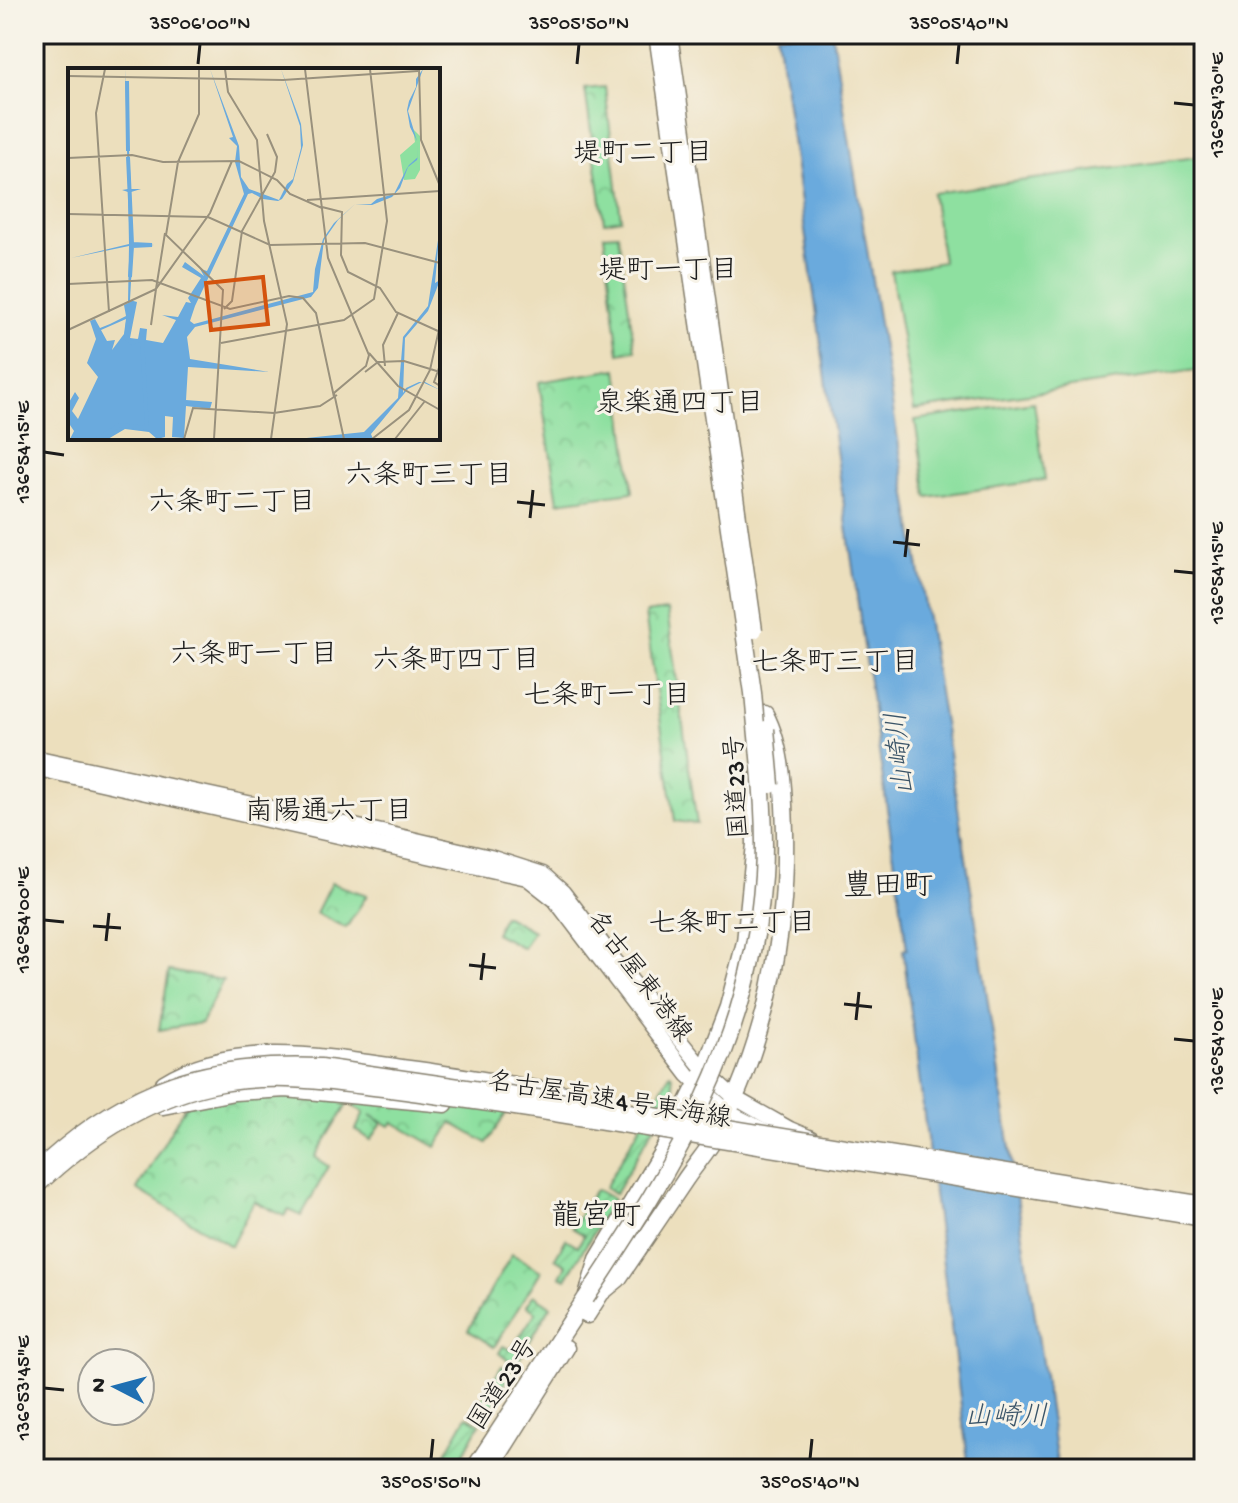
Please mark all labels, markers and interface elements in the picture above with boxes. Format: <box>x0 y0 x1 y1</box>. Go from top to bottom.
text: 35°06'00"N <box>149 14 250 37</box>
text: 35°05'50"N <box>528 14 629 37</box>
text: 35°05'40"N <box>908 14 1009 37</box>
text: 136°54'30"E <box>1208 51 1231 159</box>
inset map <box>68 68 440 440</box>
district label: 堤町二丁目 <box>573 139 713 172</box>
district label: 堤町一丁目 <box>598 256 738 289</box>
district label: 泉楽通四丁目 <box>596 388 764 422</box>
text: 136°54'15"E <box>14 399 37 504</box>
district label: 六条町三丁目 <box>345 460 513 494</box>
district label: 六条町二丁目 <box>148 487 316 521</box>
text: 136°54'15"E <box>1208 520 1231 625</box>
district label: 六条町一丁目 <box>170 639 338 673</box>
district label: 六条町四丁目 <box>372 645 540 679</box>
district label: 七条町三丁目 <box>751 647 919 681</box>
district label: 七条町一丁目 <box>523 680 691 714</box>
water label: 山崎川 <box>881 710 923 797</box>
street label: 国道23号 <box>720 734 758 840</box>
district label: 南陽通六丁目 <box>245 796 413 830</box>
text: 136°54'00"E <box>14 865 37 974</box>
district label: 豊田町 <box>843 869 933 906</box>
street label: 名古屋東港線 <box>578 905 698 1049</box>
district label: 七条町二丁目 <box>648 908 816 942</box>
text: 136°54'00"E <box>1208 986 1231 1095</box>
street label: 名古屋高速4号東海線 <box>485 1066 734 1137</box>
district label: 龍宮町 <box>551 1199 641 1236</box>
street label: 国道23号 <box>463 1333 546 1438</box>
text: 136°53'45"E <box>14 1334 37 1441</box>
north arrow <box>76 1347 156 1427</box>
text: N <box>86 1377 114 1394</box>
water label: 山崎川 <box>964 1401 1048 1435</box>
text: 35°05'50"N <box>380 1473 481 1496</box>
text: 35°05'40"N <box>759 1473 860 1496</box>

